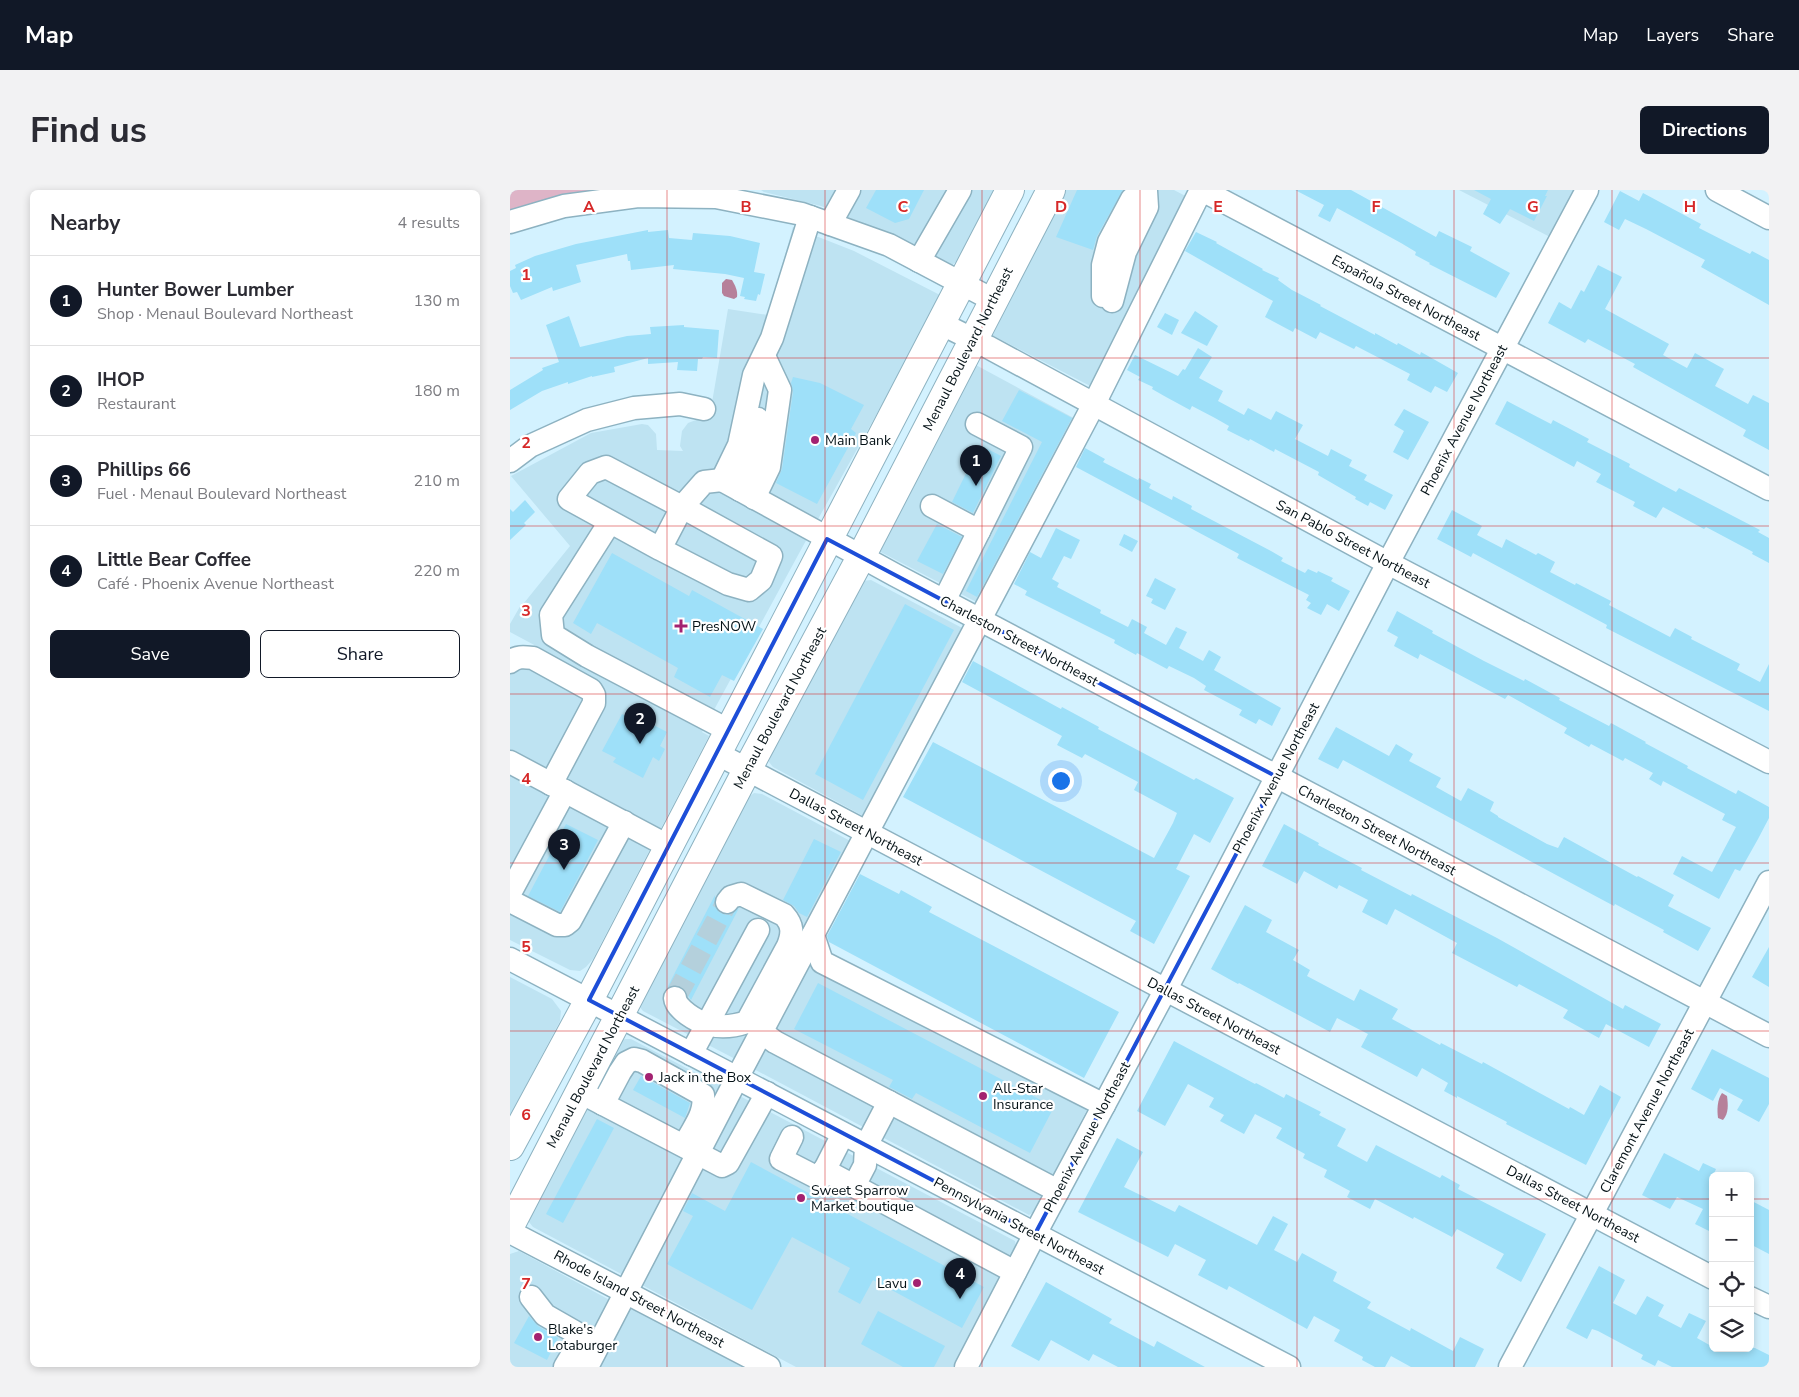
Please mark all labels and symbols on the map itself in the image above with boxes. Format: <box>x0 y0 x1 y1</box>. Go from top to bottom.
text: A <box>583 196 595 218</box>
text: B <box>740 196 752 218</box>
text: C <box>898 196 909 218</box>
text: D <box>1055 196 1067 218</box>
text: E <box>1213 196 1223 218</box>
text: F <box>1372 196 1381 218</box>
text: G <box>1527 196 1539 218</box>
text: H <box>1684 196 1696 218</box>
street label: Española Street Northeast <box>1328 251 1484 345</box>
text: 1 <box>521 264 531 286</box>
street label: Menaul Boulevard Northeast <box>918 264 1018 434</box>
street label: Phoenix Avenue Northeast <box>1416 341 1512 499</box>
place label: Main Bank <box>825 431 892 450</box>
text: 2 <box>521 432 531 454</box>
marker: Main Bank <box>809 434 821 446</box>
pin: 1 <box>960 445 992 486</box>
street label: San Pablo Street Northeast <box>1273 495 1433 593</box>
street label: Charleston Street Northeast <box>937 591 1102 691</box>
text: 3 <box>521 600 531 622</box>
place label: PresNOW <box>692 617 757 636</box>
marker: PresNOW <box>674 619 688 633</box>
street label: Menaul Boulevard Northeast <box>729 624 831 792</box>
street label: Phoenix Avenue Northeast <box>1228 699 1324 857</box>
pin: 2 <box>624 703 656 744</box>
text: 4 <box>521 768 531 790</box>
your location <box>1048 768 1074 794</box>
street label: Charleston Street Northeast <box>1295 780 1460 880</box>
street label: Dallas Street Northeast <box>786 784 926 870</box>
pin: 3 <box>548 829 580 870</box>
text: 5 <box>521 936 531 958</box>
street label: Dallas Street Northeast <box>1144 973 1284 1059</box>
street label: Menaul Boulevard Northeast <box>542 983 644 1151</box>
street label: Claremont Avenue Northeast <box>1596 1025 1699 1197</box>
street label: Phoenix Avenue Northeast <box>1039 1058 1135 1216</box>
place label: Jack in the Box <box>658 1068 752 1087</box>
marker: Jack in the Box <box>643 1071 655 1083</box>
place label: All-Star Insurance <box>993 1079 1053 1114</box>
marker: All-Star Insurance <box>977 1090 989 1102</box>
text: 6 <box>521 1104 531 1126</box>
street label: Dallas Street Northeast <box>1503 1161 1643 1247</box>
street label: Pennsylvania Street Northeast <box>930 1173 1108 1279</box>
place label: Sweet Sparrow Market boutique <box>811 1181 914 1216</box>
marker: Sweet Sparrow Market boutique <box>795 1192 807 1204</box>
street label: Rhode Island Street Northeast <box>550 1246 728 1352</box>
pin: 4 <box>944 1258 976 1299</box>
text: 7 <box>521 1273 531 1295</box>
place label: Lavu <box>877 1274 907 1293</box>
marker: Lavu <box>911 1277 923 1289</box>
place label: Blake's Lotaburger <box>548 1320 617 1355</box>
marker: Blake's Lotaburger <box>532 1331 544 1343</box>

